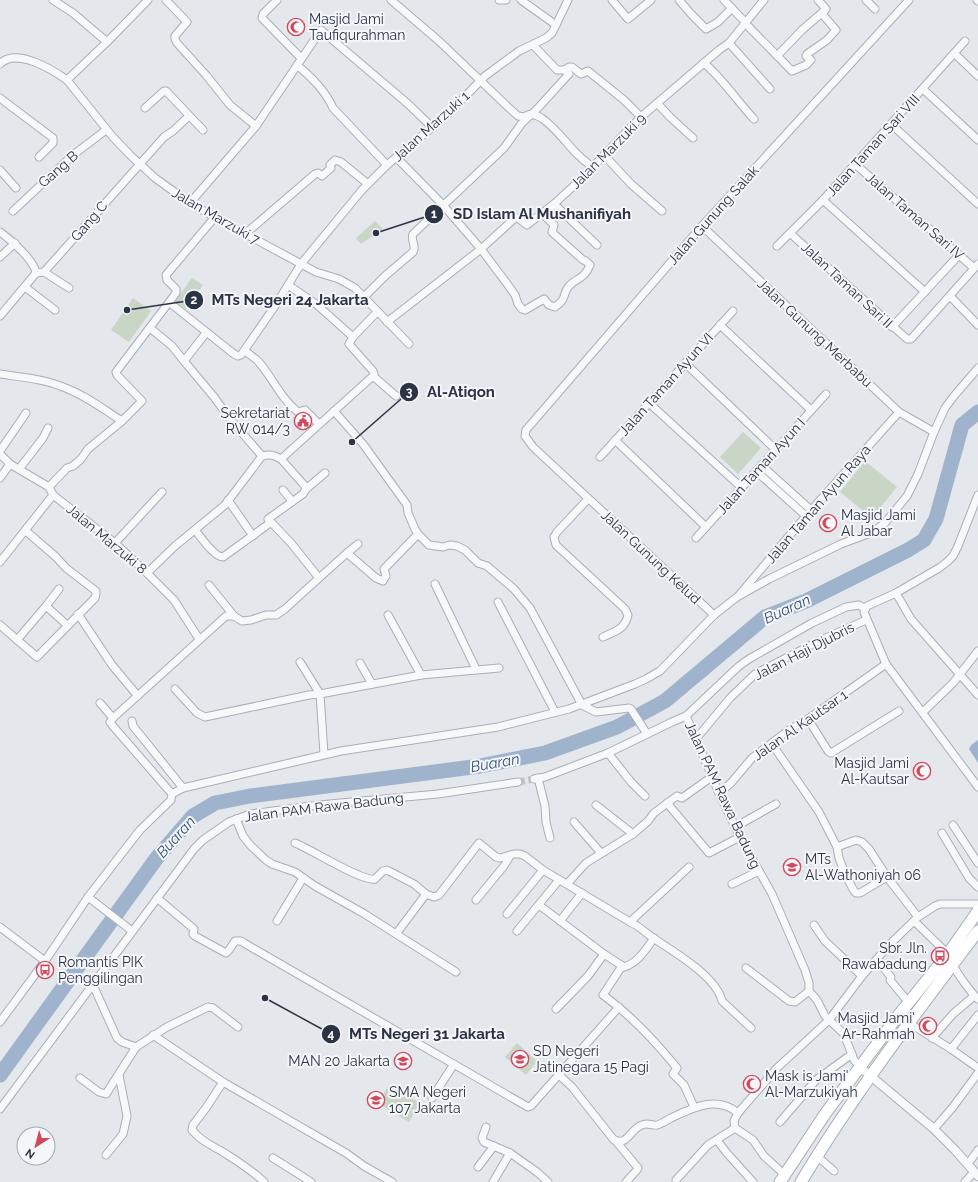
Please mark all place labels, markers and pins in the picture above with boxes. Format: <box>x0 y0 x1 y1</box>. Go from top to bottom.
place label: Masjid Jami Taufiqurahman <box>309 11 405 43</box>
mosque icon: Masjid Jami Taufiqurahman <box>286 17 306 37</box>
callout: SD Islam Al Mushanifiyah <box>424 200 639 227</box>
callout: MTs Negeri 24 Jakarta <box>184 286 377 313</box>
callout: Al-Atiqon <box>399 378 503 405</box>
place label: Sekretariat RW 014/3 <box>220 405 290 437</box>
public building icon: Sekretariat RW 014/3 <box>293 411 313 431</box>
place label: Masjid Jami Al Jabar <box>841 507 916 539</box>
mosque icon: Masjid Jami Al Jabar <box>818 513 838 533</box>
place label: Masjid Jami Al-Kautsar <box>834 755 909 787</box>
mosque icon: Masjid Jami Al-Kautsar <box>912 761 932 781</box>
place label: MTs Al-Wathoniyah 06 <box>805 851 921 883</box>
school or university icon: MTs Al-Wathoniyah 06 <box>782 857 802 877</box>
place label: Sbr. Jln. Rawabadung <box>842 940 927 972</box>
bus stop icon: Sbr. Jln. Rawabadung <box>930 946 950 966</box>
place label: Romantis PIK Penggilingan <box>58 954 143 986</box>
bus stop icon: Romantis PIK Penggilingan <box>35 960 55 980</box>
place label: Masjid Jami' Ar-Rahmah <box>837 1010 915 1042</box>
mosque icon: Masjid Jami' Ar-Rahmah <box>918 1016 938 1036</box>
callout: MTs Negeri 31 Jakarta <box>321 1021 513 1048</box>
place label: SD Negeri Jatinegara 15 Pagi <box>533 1043 649 1075</box>
school or university icon: SD Negeri Jatinegara 15 Pagi <box>510 1049 530 1069</box>
school or university icon: MAN 20 Jakarta <box>393 1051 413 1071</box>
place label: MAN 20 Jakarta <box>288 1053 390 1069</box>
place label: Mask is Jami' Al-Marzukiyah <box>765 1068 858 1100</box>
mosque icon: Mask is Jami' Al-Marzukiyah <box>742 1074 762 1094</box>
place label: SMA Negeri 107 Jakarta <box>389 1084 466 1116</box>
school or university icon: SMA Negeri 107 Jakarta <box>366 1090 386 1110</box>

